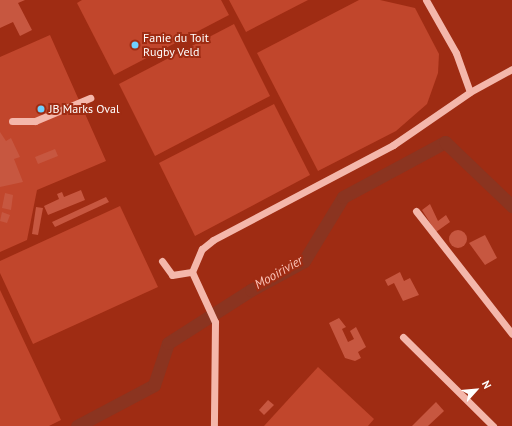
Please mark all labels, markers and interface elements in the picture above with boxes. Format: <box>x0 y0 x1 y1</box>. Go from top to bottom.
place label: Fanie du Toit Rugby Veld <box>143 31 209 59</box>
marker: Fanie du Toit Rugby Veld <box>130 40 140 50</box>
place label: JB Marks Oval <box>49 102 119 116</box>
marker: JB Marks Oval <box>36 104 46 114</box>
water label: Mooirivier <box>252 253 306 293</box>
north arrow <box>456 370 496 410</box>
text: N <box>479 378 495 391</box>

